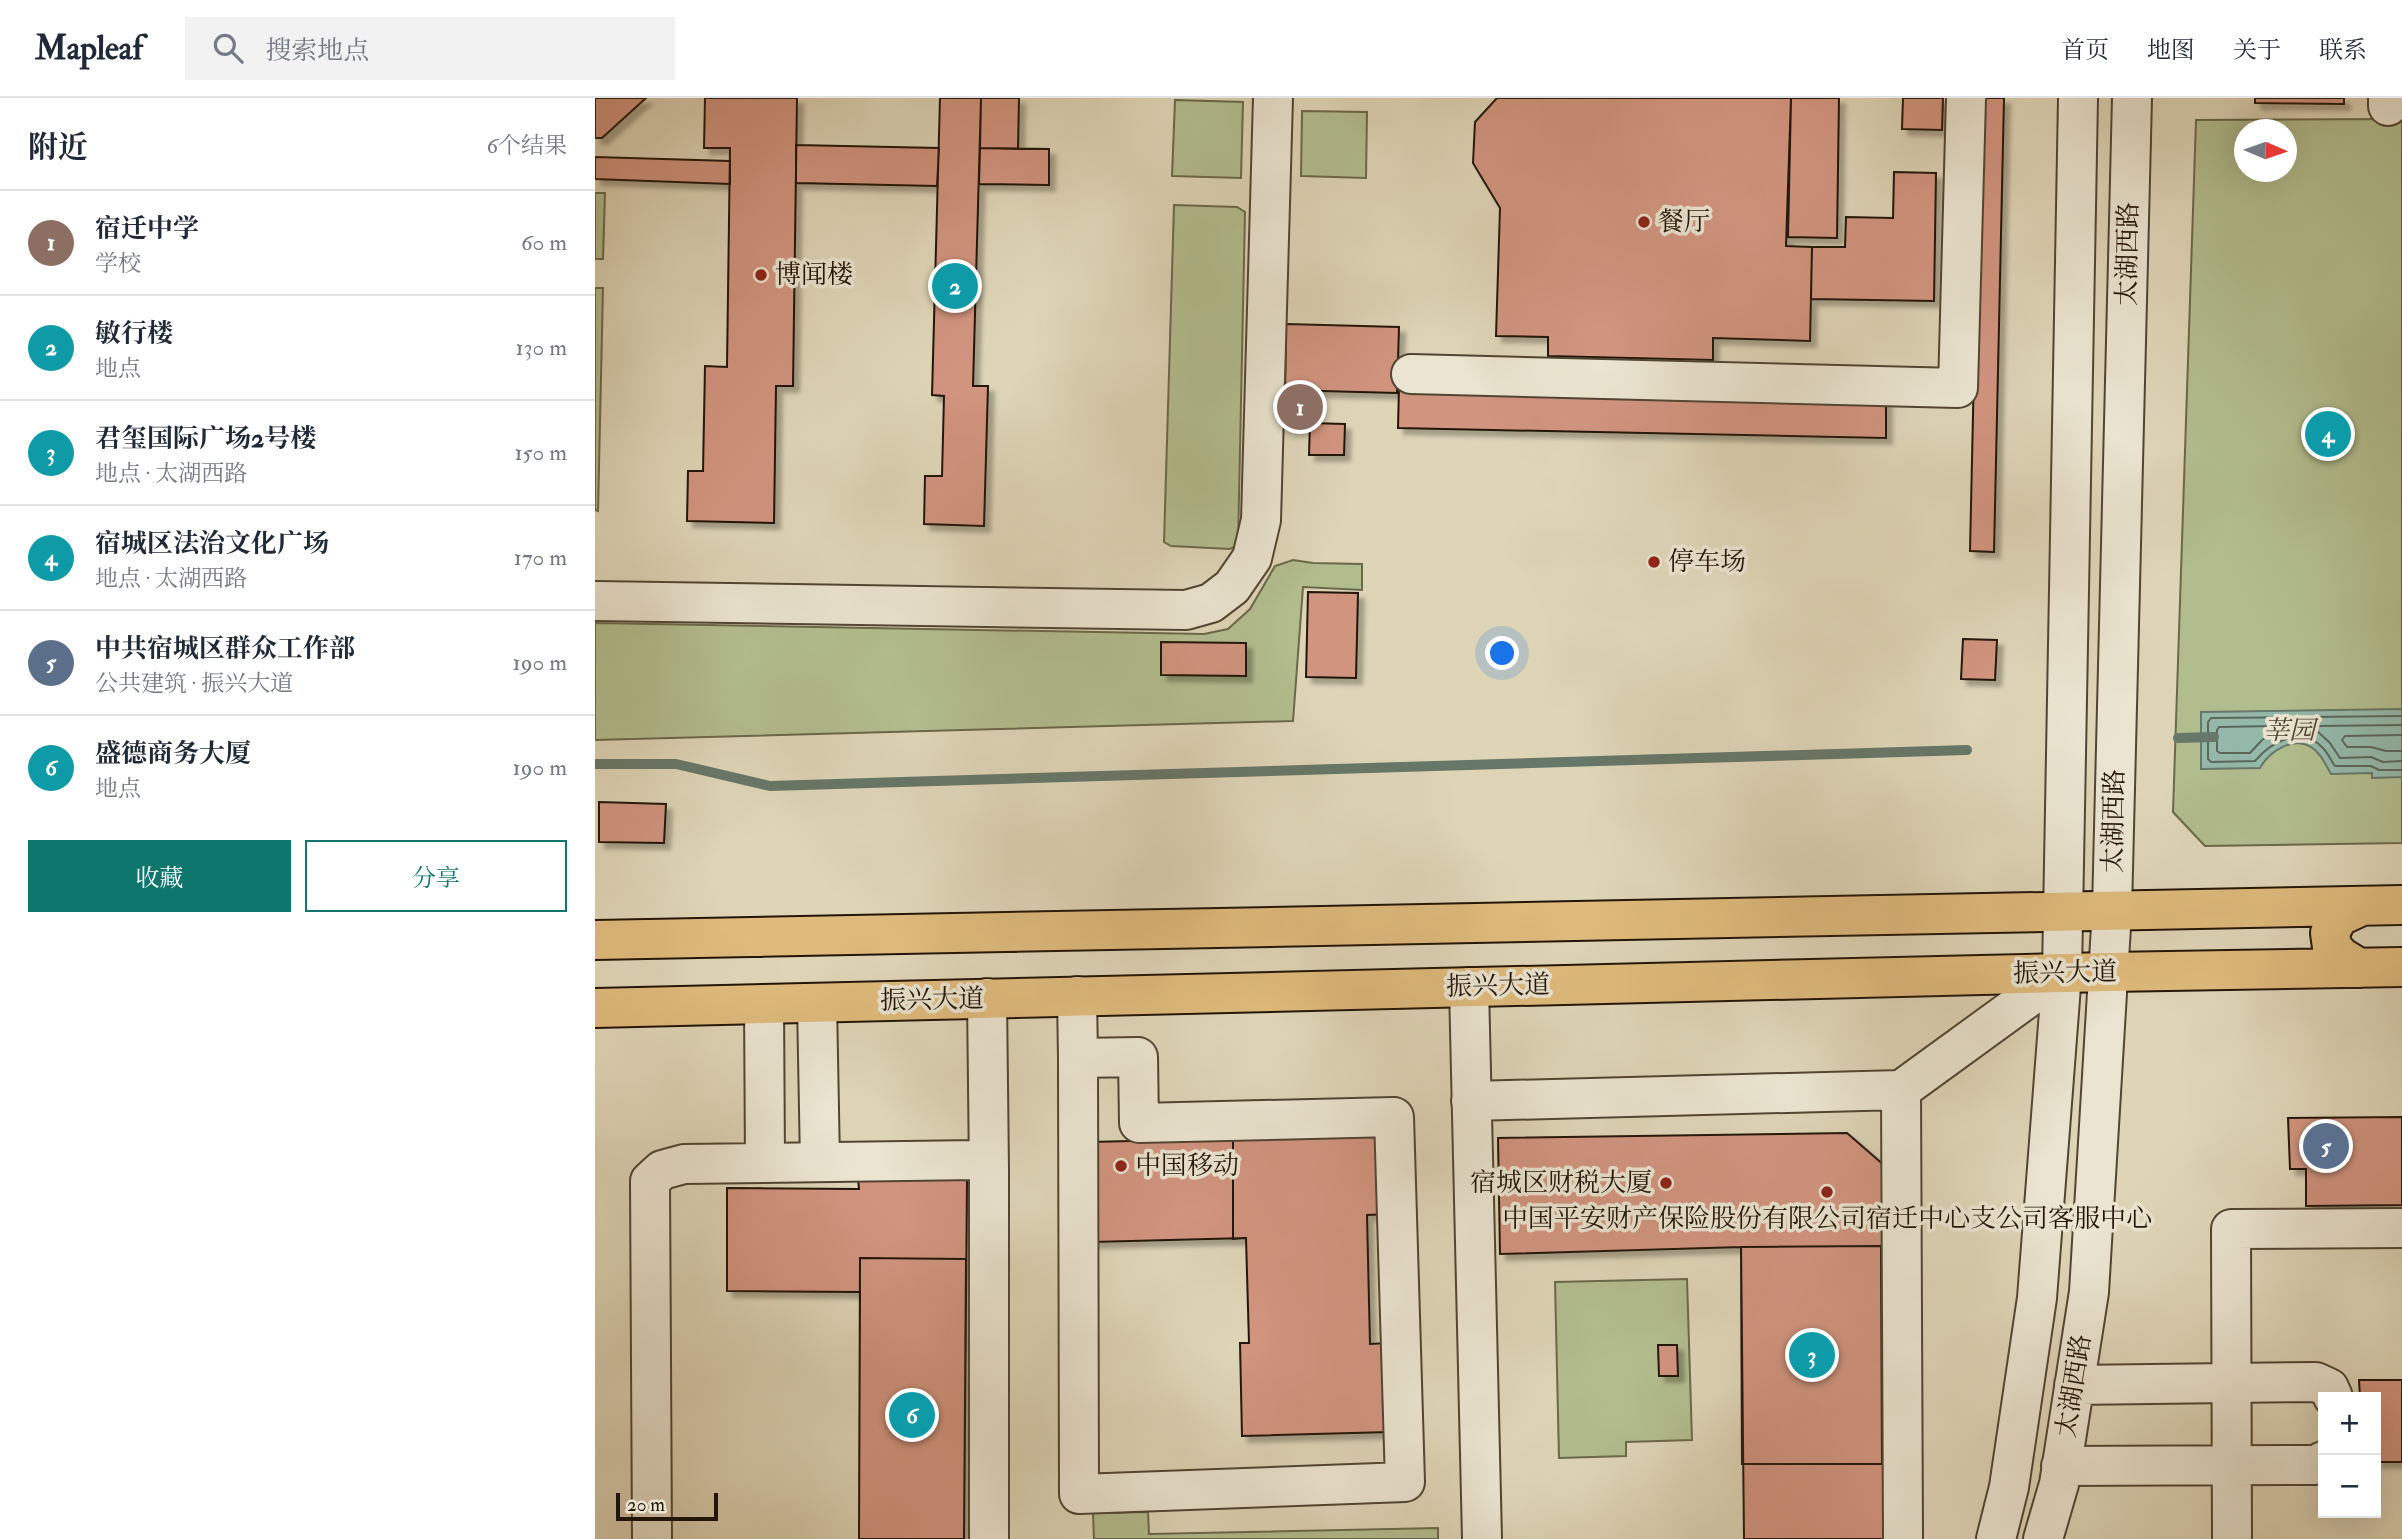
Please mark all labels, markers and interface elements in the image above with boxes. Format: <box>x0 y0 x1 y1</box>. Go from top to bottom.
search box <box>185 17 675 80</box>
text: Mapleaf <box>35 28 143 69</box>
icon: search <box>209 29 247 67</box>
text: 搜索地点 <box>265 35 369 67</box>
text: 首页 <box>2061 35 2109 66</box>
text: 地图 <box>2147 35 2195 66</box>
text: 关于 <box>2233 35 2281 66</box>
text: 联系 <box>2319 35 2367 66</box>
north arrow <box>2234 119 2297 182</box>
text: 附近 <box>28 129 88 166</box>
text: 6个结果 <box>486 131 567 160</box>
street label: 太湖西路 <box>2111 202 2145 306</box>
place label: 餐厅 <box>1658 206 1710 238</box>
text: 宿迁中学 <box>95 213 199 245</box>
marker: 餐厅 <box>1636 214 1652 230</box>
text: 1 <box>47 228 55 257</box>
text: 60 m <box>521 228 567 257</box>
text: 学校 <box>95 249 141 278</box>
place label: 博闻楼 <box>775 259 853 291</box>
pin: 2 <box>932 260 978 312</box>
marker: 博闻楼 <box>753 267 769 283</box>
text: 敏行楼 <box>95 318 173 350</box>
text: 2 <box>45 333 57 362</box>
text: 130 m <box>515 333 567 362</box>
text: 地点 <box>95 354 141 383</box>
pin: 1 <box>1277 381 1323 433</box>
pin: 4 <box>2305 408 2351 460</box>
text: 君玺国际广场2号楼 <box>95 423 316 455</box>
text: 3 <box>47 438 55 467</box>
text: 150 m <box>514 438 567 467</box>
text: 地点 · 太湖西路 <box>95 459 247 488</box>
text: 宿城区法治文化广场 <box>95 528 329 560</box>
text: 4 <box>45 543 57 572</box>
text: 170 m <box>514 543 567 572</box>
place label: 停车场 <box>1668 546 1746 578</box>
marker: 停车场 <box>1646 554 1662 570</box>
text: 地点 · 太湖西路 <box>95 564 247 593</box>
text: 中共宿城区群众工作部 <box>95 633 355 665</box>
your location <box>1485 636 1519 670</box>
text: 5 <box>46 648 56 677</box>
text: 190 m <box>513 648 567 677</box>
text: 公共建筑 · 振兴大道 <box>95 669 293 698</box>
park label: 莘园 <box>2263 715 2319 747</box>
text: 盛德商务大厦 <box>95 738 251 770</box>
text: 6 <box>45 753 57 782</box>
text: 190 m <box>513 753 567 782</box>
street label: 太湖西路 <box>2097 769 2131 873</box>
text: 地点 <box>95 774 141 803</box>
button: 收藏 <box>28 840 291 912</box>
button: 分享 <box>305 840 567 912</box>
street label: 振兴大道 <box>2013 956 2117 990</box>
street label: 振兴大道 <box>1446 969 1550 1003</box>
street label: 振兴大道 <box>880 983 984 1017</box>
pin: 5 <box>2303 1120 2349 1172</box>
place label: 中国移动 <box>1135 1150 1239 1182</box>
marker: 中国移动 <box>1113 1158 1129 1174</box>
place label: 宿城区财税大厦 <box>1470 1167 1652 1199</box>
marker: 宿城区财税大厦 <box>1658 1175 1674 1191</box>
marker: 中国平安财产保险股份有限公司宿迁中心支公司客服中心 <box>1819 1184 1835 1200</box>
place label: 中国平安财产保险股份有限公司宿迁中心支公司客服中心 <box>1502 1203 2152 1235</box>
pin: 3 <box>1789 1329 1835 1381</box>
street label: 太湖西路 <box>2050 1332 2098 1440</box>
pin: 6 <box>889 1389 935 1441</box>
map controls <box>2318 1392 2381 1518</box>
button: + <box>2318 1392 2381 1455</box>
button: − <box>2318 1455 2381 1518</box>
scale bar <box>616 1490 717 1522</box>
text: 20 m <box>627 1493 665 1517</box>

